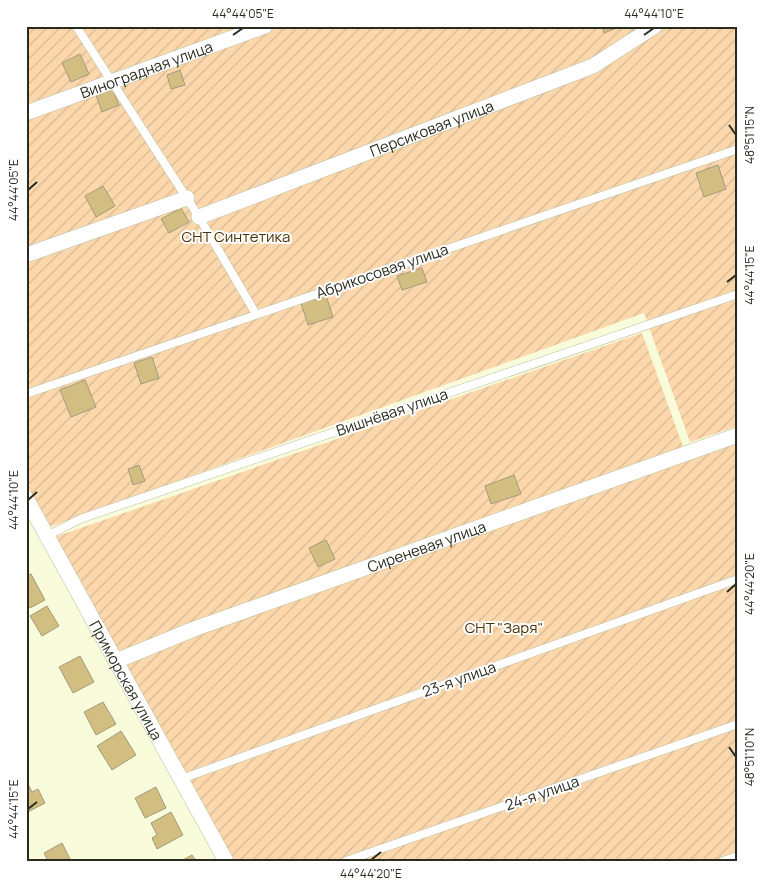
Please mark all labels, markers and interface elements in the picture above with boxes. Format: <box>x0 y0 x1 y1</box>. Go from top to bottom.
text: 44°44'05"E <box>212 5 274 22</box>
text: 44°44'10"E <box>624 5 684 22</box>
street label: Виноградная улица <box>77 35 215 103</box>
street label: Персиковая улица <box>367 95 497 161</box>
text: 48°51'15"N <box>741 106 758 164</box>
text: 44°44'05"E <box>5 159 22 221</box>
park label: СНТ Синтетика <box>182 226 290 247</box>
street label: Абрикосовая улица <box>313 238 451 304</box>
text: 44°44'15"E <box>741 245 758 305</box>
street label: Вишнёвая улица <box>333 383 451 441</box>
text: 44°44'10"E <box>5 470 22 530</box>
street label: Сиреневая улица <box>364 515 489 577</box>
text: 44°44'20"E <box>741 553 758 615</box>
street label: Приморская улица <box>85 617 168 744</box>
park label: СНТ "Заря" <box>465 617 543 638</box>
street label: 23-я улица <box>419 656 499 702</box>
text: 48°51'10"N <box>741 728 758 786</box>
street label: 24-я улица <box>502 771 582 815</box>
text: 44°44'15"E <box>5 779 22 839</box>
text: 44°44'20"E <box>340 865 402 882</box>

